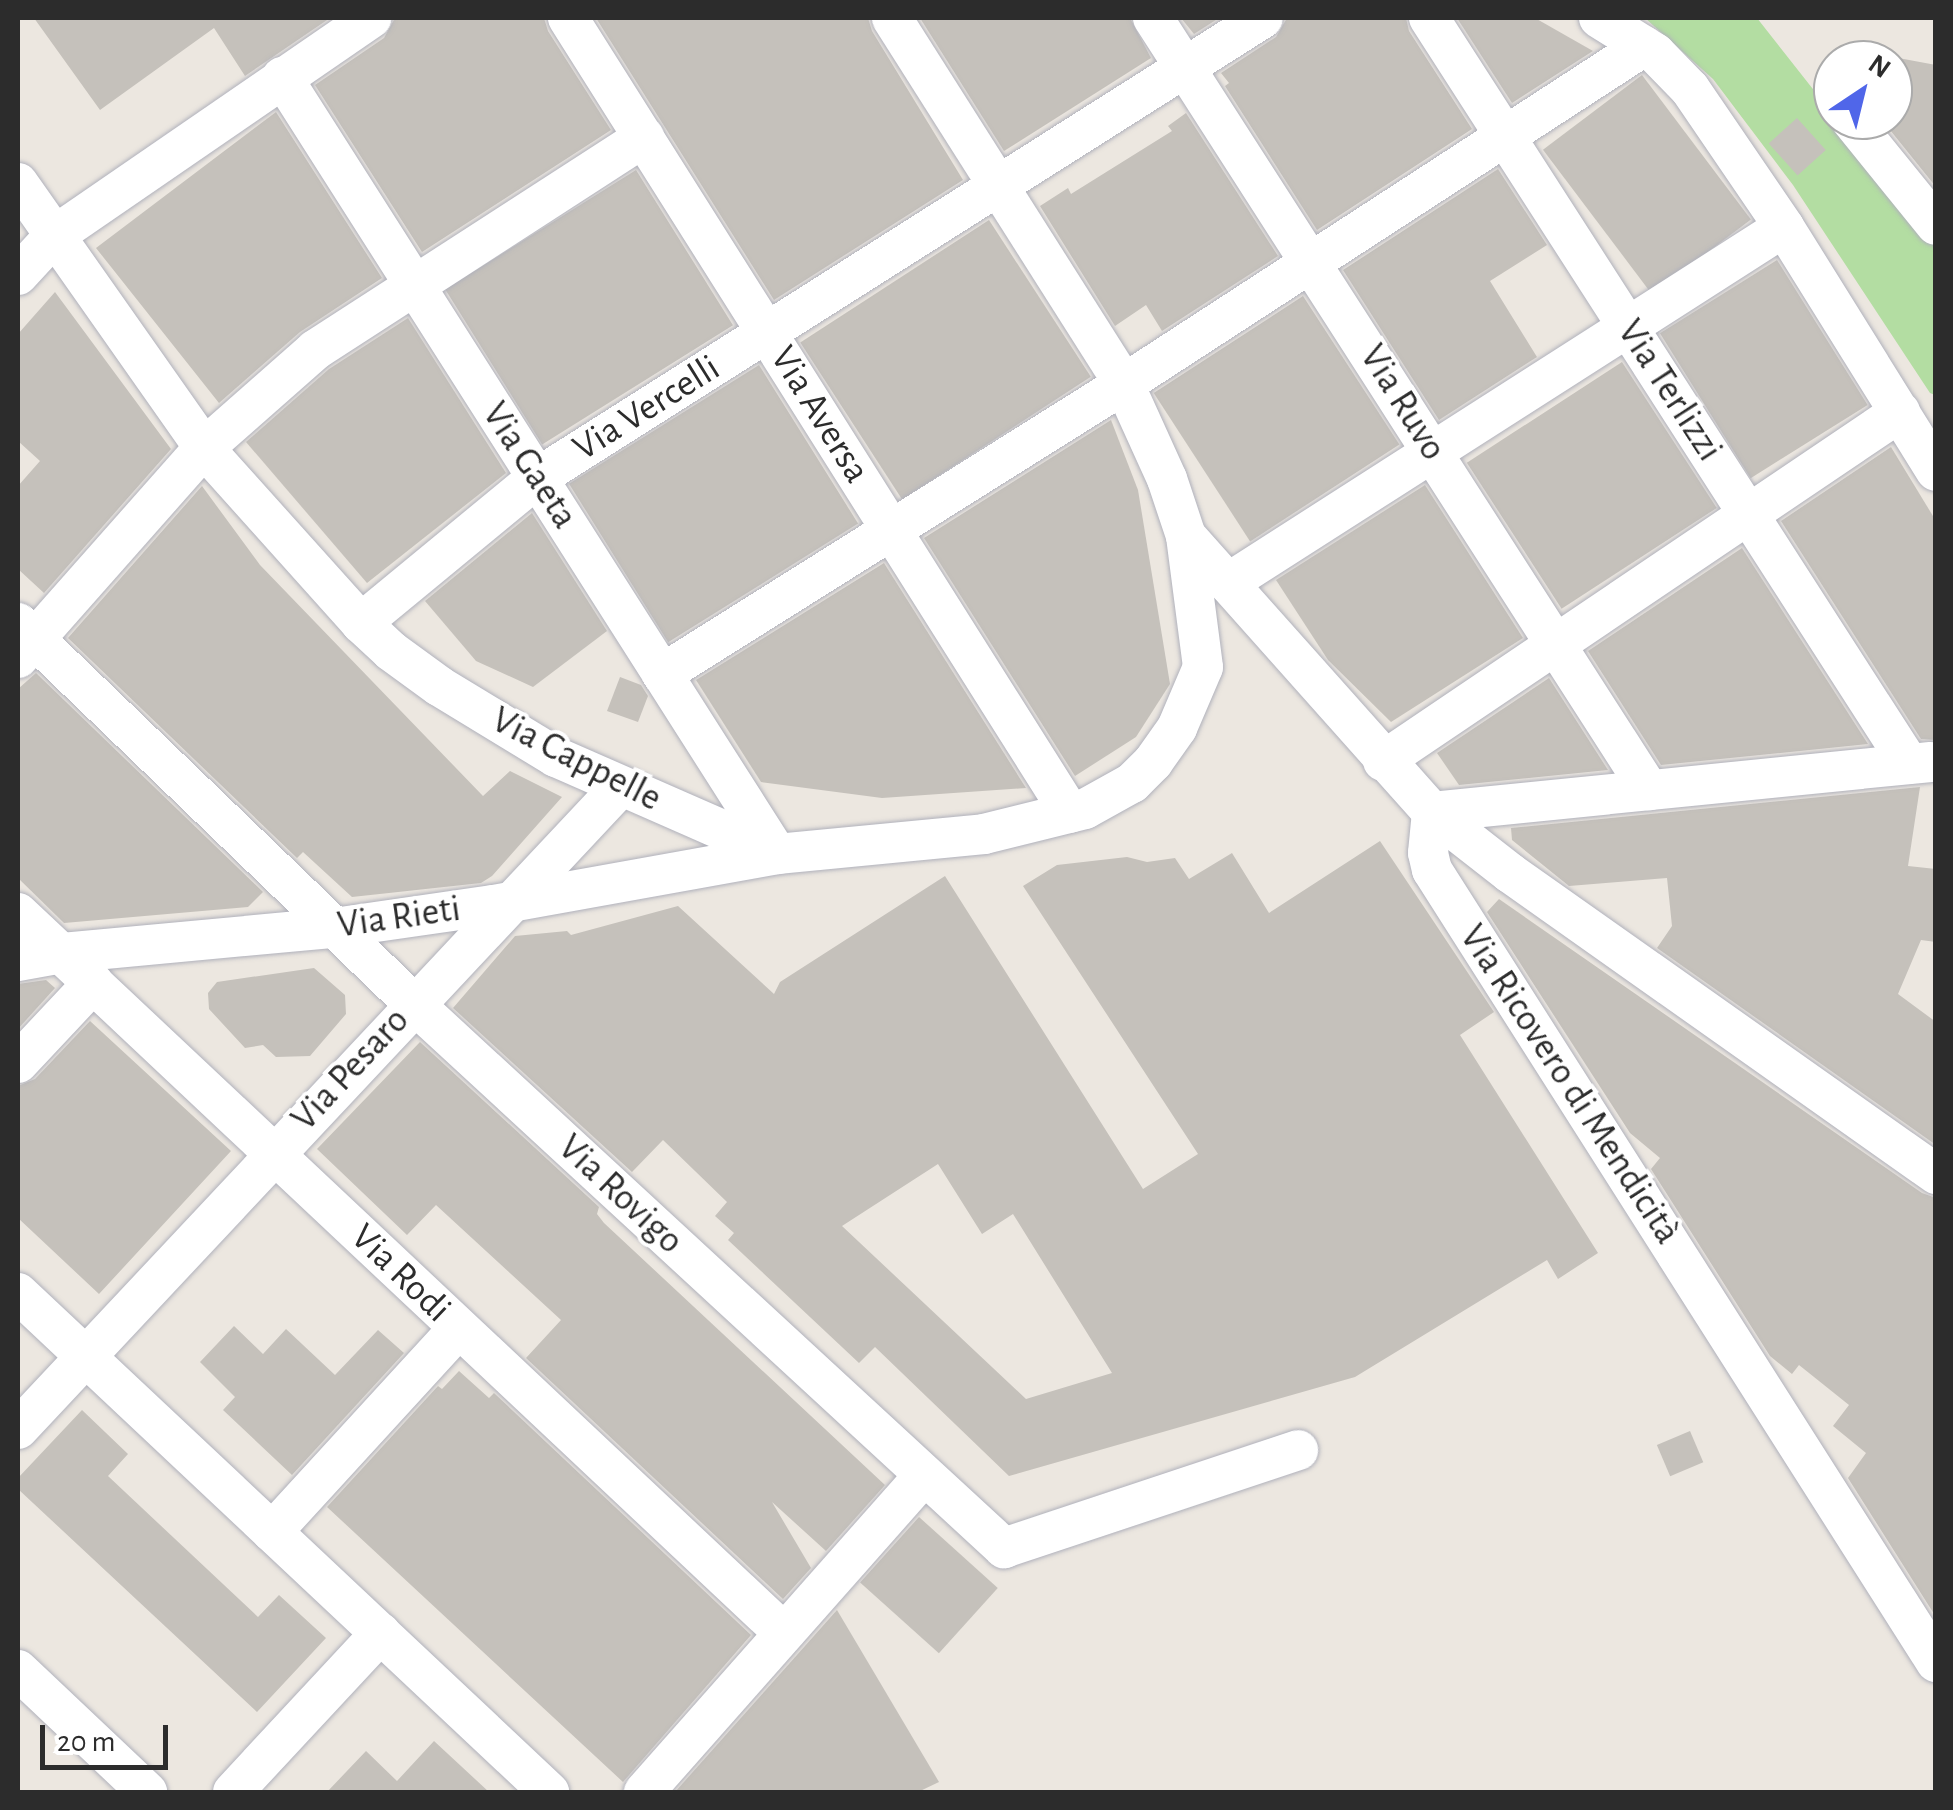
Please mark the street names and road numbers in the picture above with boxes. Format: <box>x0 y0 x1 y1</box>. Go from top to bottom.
street label: Via Terlizzi <box>1606 312 1732 470</box>
street label: Via Ruvo <box>1349 337 1455 469</box>
street label: Via Aversa <box>759 338 879 492</box>
street label: Via Vercelli <box>565 346 729 472</box>
street label: Via Gaeta <box>471 394 587 538</box>
street label: Via Cappelle <box>484 698 668 822</box>
street label: Via Rieti <box>335 887 463 949</box>
street label: Via Ricovero di Mendicità <box>1449 917 1689 1253</box>
street label: Via Pesaro <box>282 999 420 1141</box>
street label: Via Rovigo <box>548 1126 692 1264</box>
street label: Via Rodi <box>340 1215 460 1333</box>

